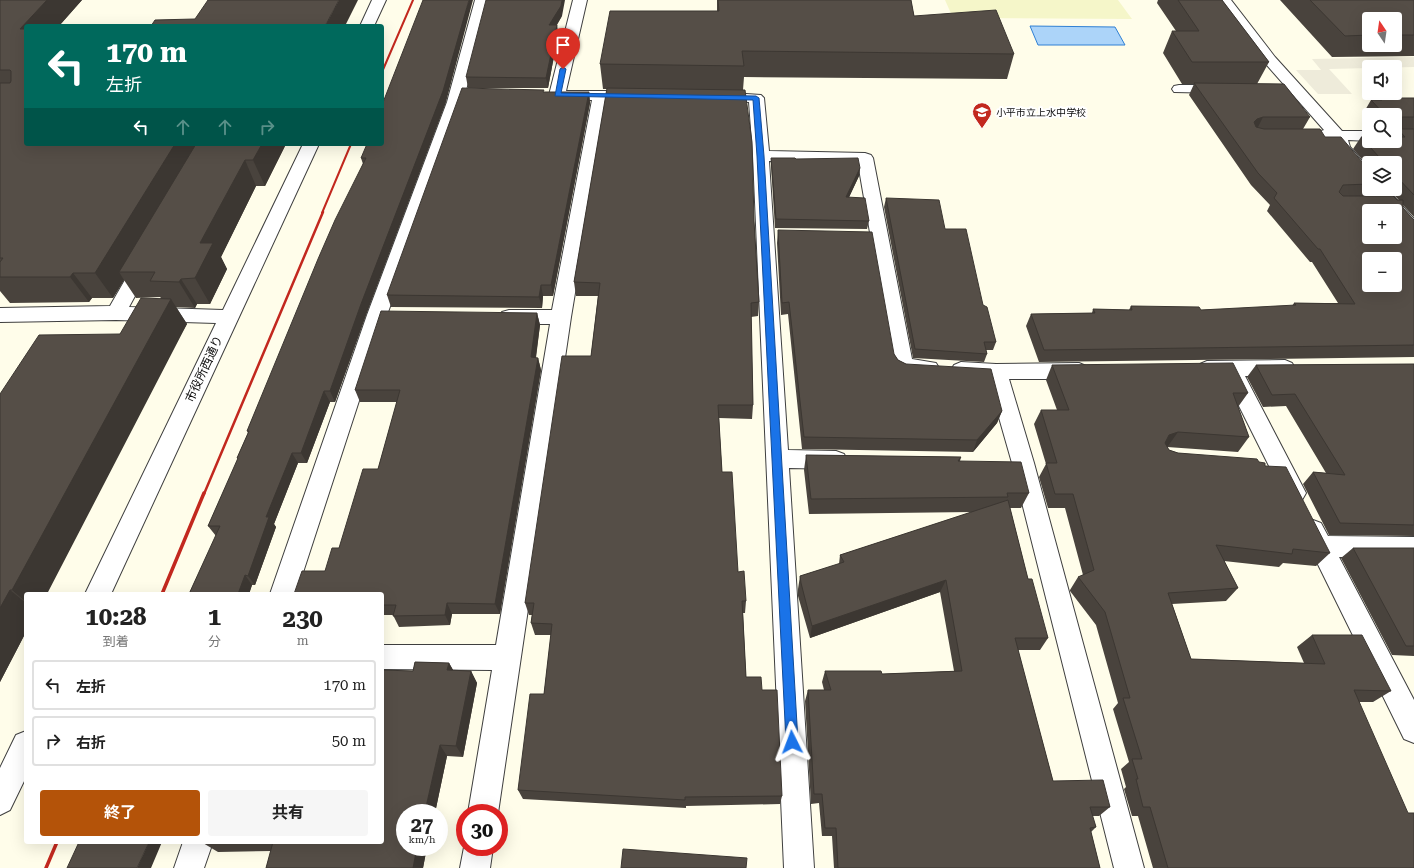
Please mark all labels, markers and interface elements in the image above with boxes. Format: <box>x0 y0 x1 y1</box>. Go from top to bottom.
north arrow <box>1362 12 1402 52</box>
map controls <box>1362 12 1402 292</box>
pin <box>546 28 580 69</box>
icon: arrive <box>552 34 574 56</box>
text: 170 m <box>106 36 187 69</box>
icon: left <box>40 40 92 92</box>
button: sound <box>1362 60 1402 100</box>
text: 左折 <box>106 74 142 95</box>
school or university icon: 小平市立上水中学校 <box>971 101 993 129</box>
place label: 小平市立上水中学校 <box>996 107 1086 118</box>
button: search <box>1362 108 1402 148</box>
icon: left <box>130 116 152 138</box>
icon: ahead <box>172 116 194 138</box>
icon: ahead <box>214 116 236 138</box>
icon: right <box>256 116 278 138</box>
button: layers <box>1362 156 1402 196</box>
button: + <box>1362 204 1402 244</box>
button: − <box>1362 252 1402 292</box>
street label: 市役所西通り <box>182 333 226 405</box>
text: 10:28 <box>85 603 147 631</box>
text: 1 <box>208 603 221 631</box>
text: 230 <box>282 605 323 633</box>
text: m <box>297 633 309 648</box>
text: 到着 <box>103 634 129 649</box>
text: 分 <box>208 634 221 649</box>
icon: left <box>42 674 64 696</box>
text: 170 m <box>323 676 366 694</box>
text: 左折 <box>76 678 106 696</box>
position arrow <box>771 721 813 763</box>
icon: right <box>42 730 64 752</box>
text: 50 m <box>332 732 366 750</box>
text: 右折 <box>76 734 106 752</box>
button: 終了 <box>40 790 200 836</box>
button: 共有 <box>208 790 368 836</box>
speed limit sign: 30 <box>456 804 508 856</box>
text: 27 <box>411 813 433 837</box>
text: km/h <box>409 834 435 845</box>

